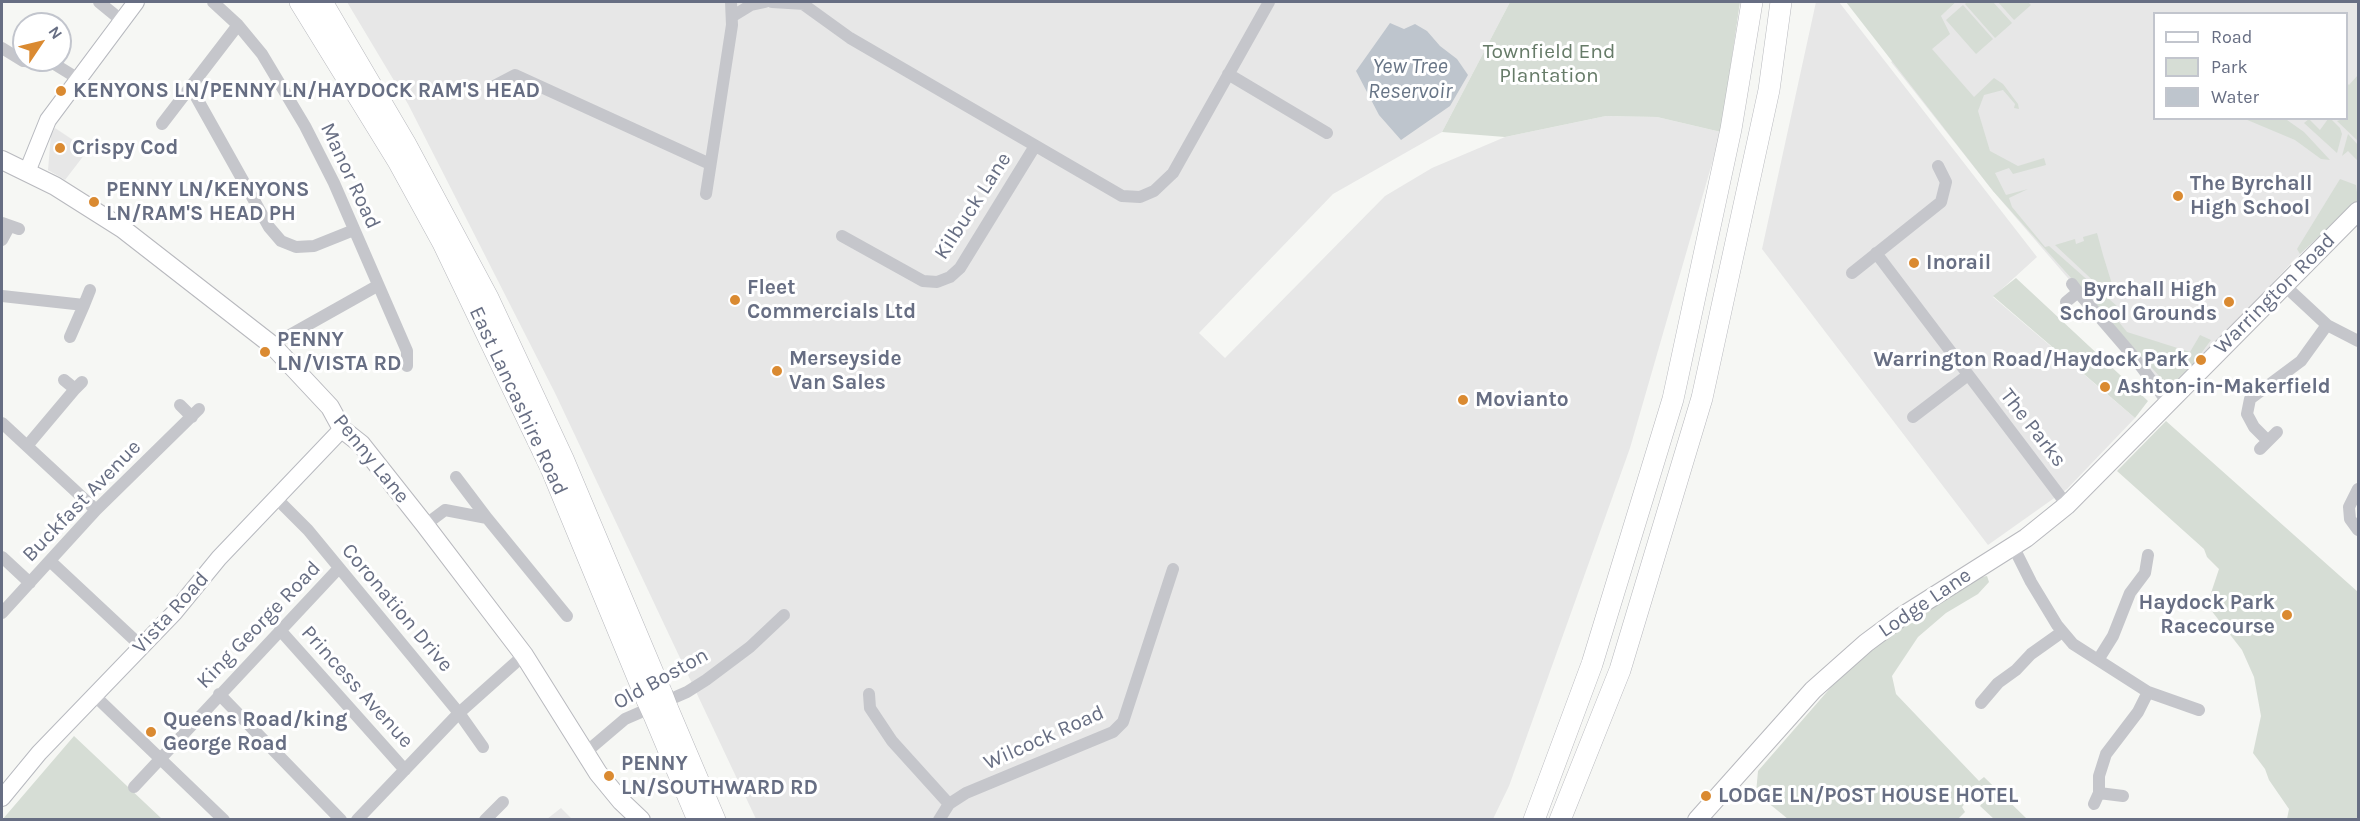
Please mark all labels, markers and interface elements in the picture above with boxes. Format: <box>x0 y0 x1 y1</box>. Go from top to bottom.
north arrow <box>12 12 72 72</box>
legend <box>2153 12 2348 120</box>
text: N <box>44 22 67 43</box>
text: Road <box>2211 26 2252 48</box>
park label: Townfield End Plantation <box>1483 39 1615 89</box>
water label: Yew Tree Reservoir <box>1368 54 1452 106</box>
text: Park <box>2211 56 2248 78</box>
place label: KENYONS LN/PENNY LN/HAYDOCK RAM'S HEAD <box>73 78 540 104</box>
marker: KENYONS LN/PENNY LN/HAYDOCK RAM'S HEAD <box>54 84 68 98</box>
text: Water <box>2211 86 2259 108</box>
street label: Manor Road <box>314 119 386 233</box>
place label: Crispy Cod <box>72 135 178 161</box>
marker: Crispy Cod <box>53 141 67 155</box>
street label: Kilbuck Lane <box>929 148 1017 264</box>
place label: The Byrchall High School <box>2190 171 2312 221</box>
place label: PENNY LN/KENYONS LN/RAM'S HEAD PH <box>106 177 309 227</box>
marker: The Byrchall High School <box>2171 189 2185 203</box>
marker: PENNY LN/KENYONS LN/RAM'S HEAD PH <box>87 195 101 209</box>
street label: Warrington Road <box>2209 228 2341 360</box>
place label: Inorail <box>1926 250 1991 276</box>
marker: Inorail <box>1907 256 1921 270</box>
place label: Fleet Commercials Ltd <box>747 275 916 325</box>
place label: Byrchall High School Grounds <box>2059 277 2217 327</box>
marker: Fleet Commercials Ltd <box>728 293 742 307</box>
marker: Byrchall High School Grounds <box>2222 295 2236 309</box>
street label: East Lancashire Road <box>463 303 573 499</box>
place label: PENNY LN/VISTA RD <box>277 327 401 377</box>
marker: PENNY LN/VISTA RD <box>258 345 272 359</box>
place label: Merseyside Van Sales <box>789 346 902 396</box>
place label: Warrington Road/Haydock Park <box>1874 347 2189 373</box>
marker: Warrington Road/Haydock Park <box>2194 353 2208 367</box>
marker: Merseyside Van Sales <box>770 364 784 378</box>
place label: Ashton-in-Makerfield <box>2117 374 2331 400</box>
marker: Ashton-in-Makerfield <box>2098 380 2112 394</box>
street label: The Parks <box>1995 384 2071 472</box>
place label: Movianto <box>1475 387 1569 413</box>
marker: Movianto <box>1456 393 1470 407</box>
street label: Penny Lane <box>327 409 415 509</box>
street label: Buckfast Avenue <box>17 435 147 567</box>
street label: Coronation Drive <box>336 539 458 677</box>
street label: King George Road <box>192 556 326 694</box>
street label: Lodge Lane <box>1874 563 1976 643</box>
street label: Vista Road <box>128 567 214 659</box>
place label: Haydock Park Racecourse <box>2139 590 2275 640</box>
marker: Haydock Park Racecourse <box>2280 608 2294 622</box>
street label: Princess Avenue <box>295 621 419 753</box>
street label: Old Boston <box>609 643 713 715</box>
street label: Wilcock Road <box>980 700 1108 776</box>
place label: Queens Road/king George Road <box>163 707 347 757</box>
marker: Queens Road/king George Road <box>144 725 158 739</box>
place label: PENNY LN/SOUTHWARD RD <box>621 751 818 801</box>
marker: PENNY LN/SOUTHWARD RD <box>602 769 616 783</box>
place label: LODGE LN/POST HOUSE HOTEL <box>1718 783 2018 809</box>
marker: LODGE LN/POST HOUSE HOTEL <box>1699 789 1713 803</box>

